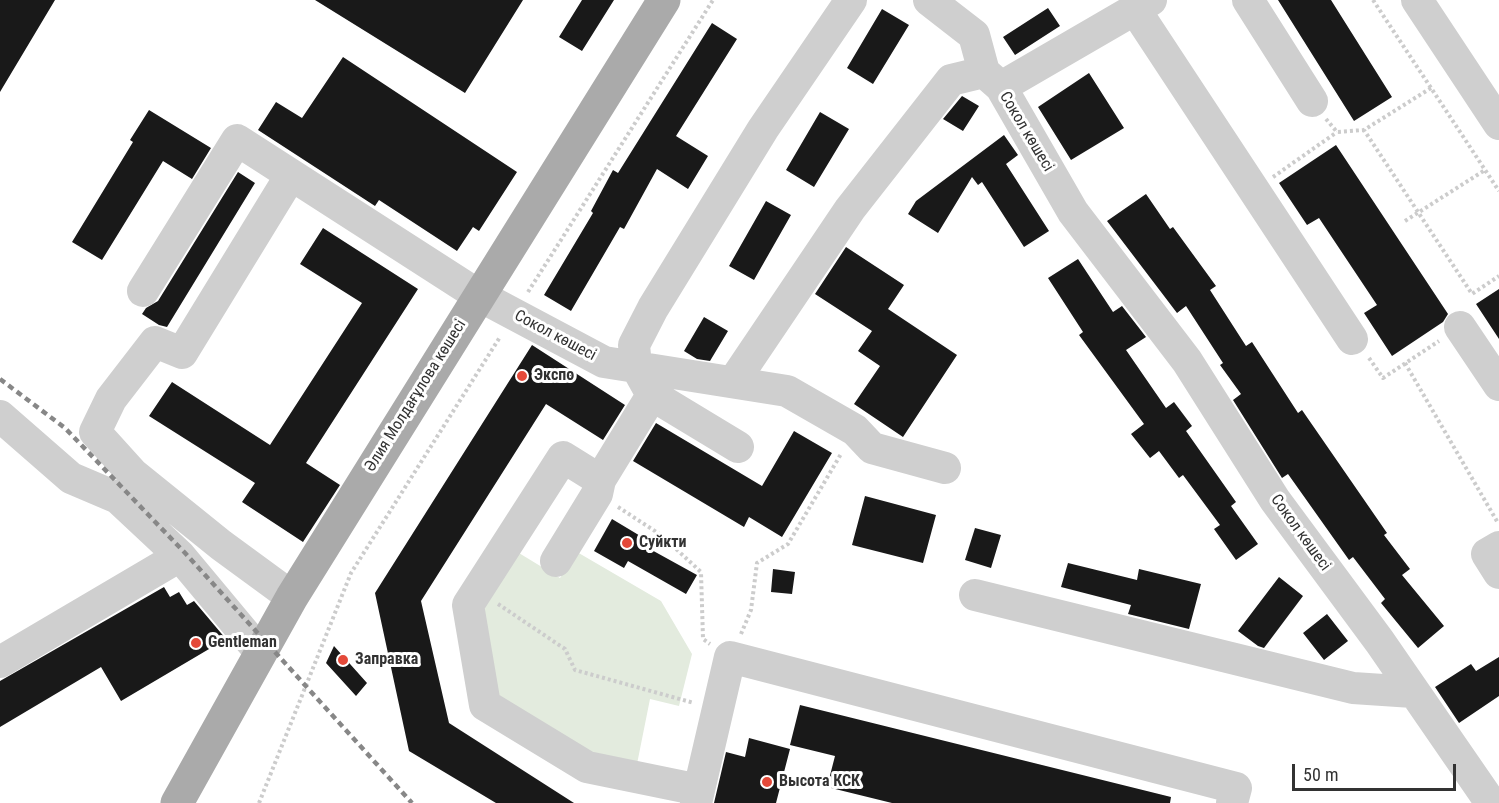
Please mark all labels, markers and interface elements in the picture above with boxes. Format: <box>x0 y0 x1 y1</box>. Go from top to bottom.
street label: Сокол көшесі <box>995 89 1057 175</box>
street label: Сокол көшесі <box>511 306 599 366</box>
street label: Әлия Молдағұлова көшесі <box>361 316 471 476</box>
place label: Экспо <box>534 366 574 386</box>
marker: Экспо <box>515 369 529 383</box>
street label: Сокол көшесі <box>1266 491 1334 575</box>
place label: Суйкти <box>639 533 687 553</box>
marker: Суйкти <box>620 536 634 550</box>
place label: Gentleman <box>208 633 277 653</box>
marker: Gentleman <box>189 636 203 650</box>
place label: Заправка <box>355 650 418 670</box>
marker: Заправка <box>336 653 350 667</box>
scale bar <box>1295 752 1458 790</box>
text: 50 m <box>1303 764 1338 785</box>
place label: Высота КСК <box>779 772 860 792</box>
marker: Высота КСК <box>760 775 774 789</box>

